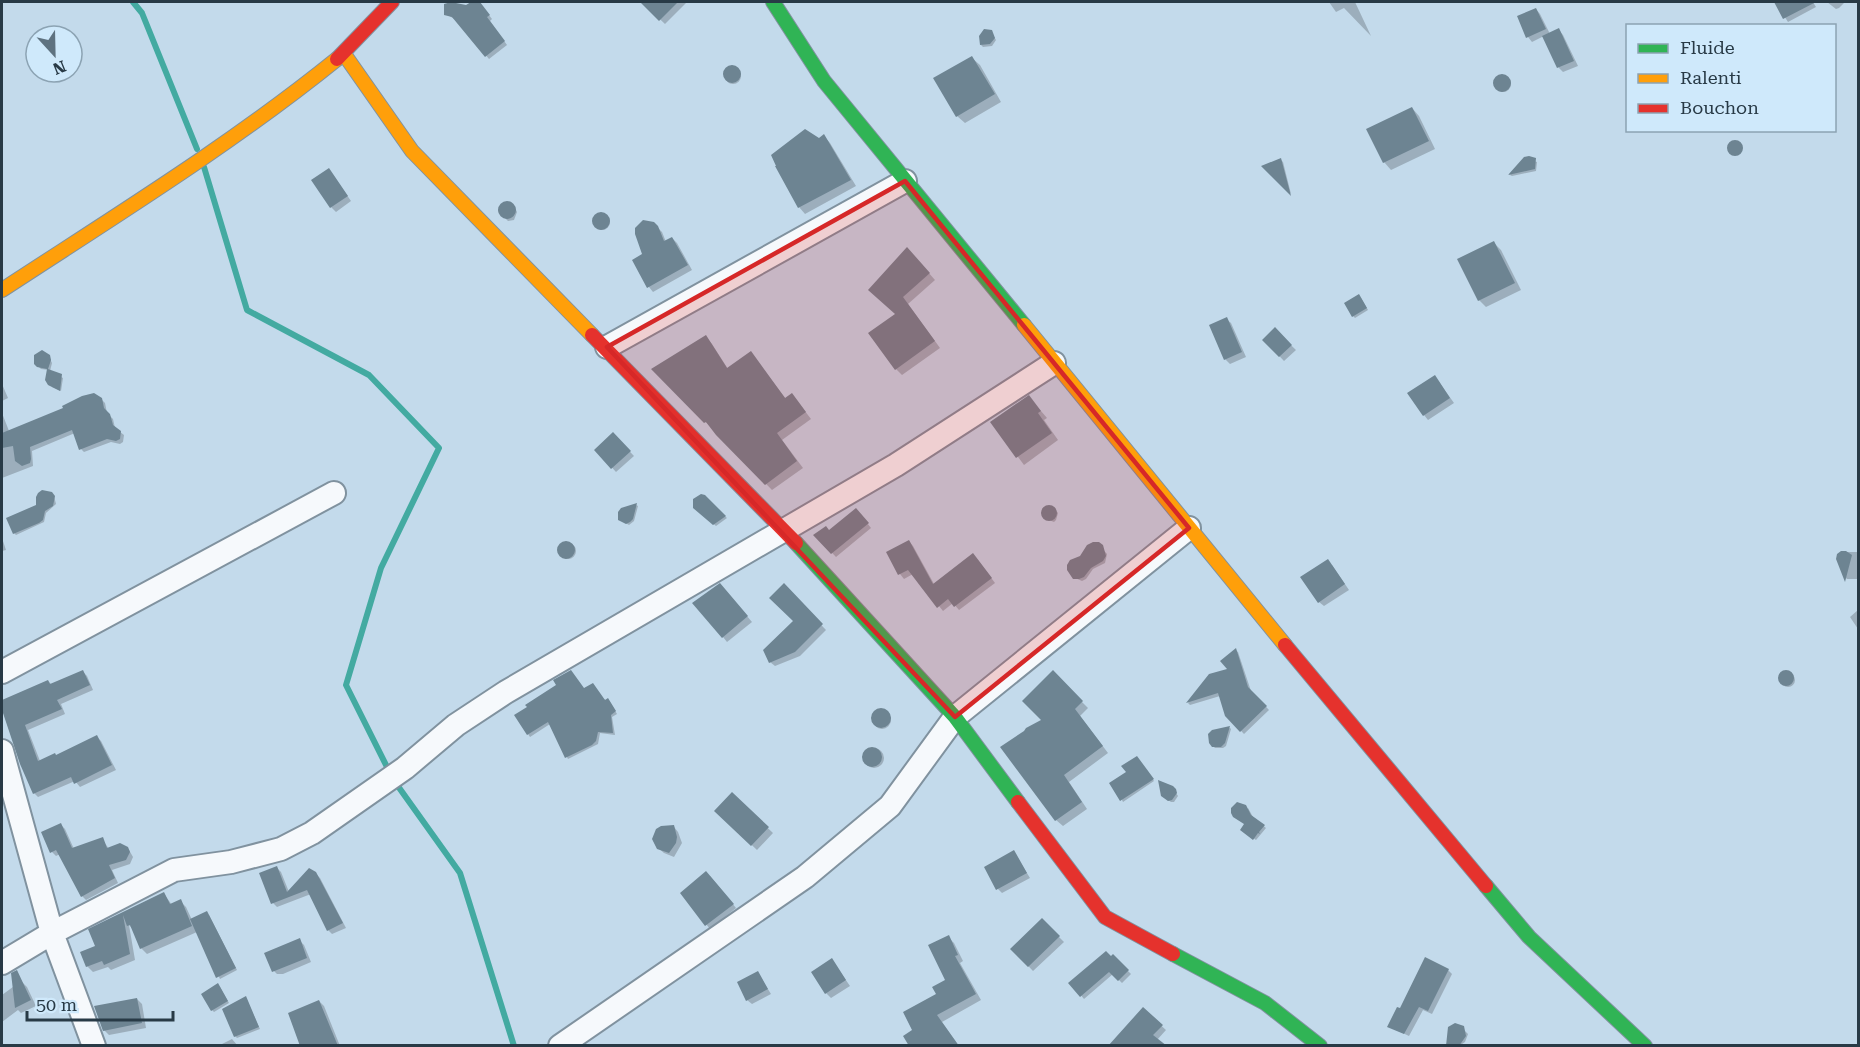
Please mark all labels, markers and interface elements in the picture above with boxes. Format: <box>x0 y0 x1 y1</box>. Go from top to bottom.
north arrow <box>24 24 84 84</box>
legend <box>1626 24 1836 132</box>
text: Fluide <box>1680 37 1735 58</box>
text: N <box>50 56 69 79</box>
text: Ralenti <box>1680 67 1742 88</box>
text: Bouchon <box>1680 97 1759 118</box>
scale bar <box>27 984 172 1022</box>
text: 50 m <box>36 994 77 1015</box>

